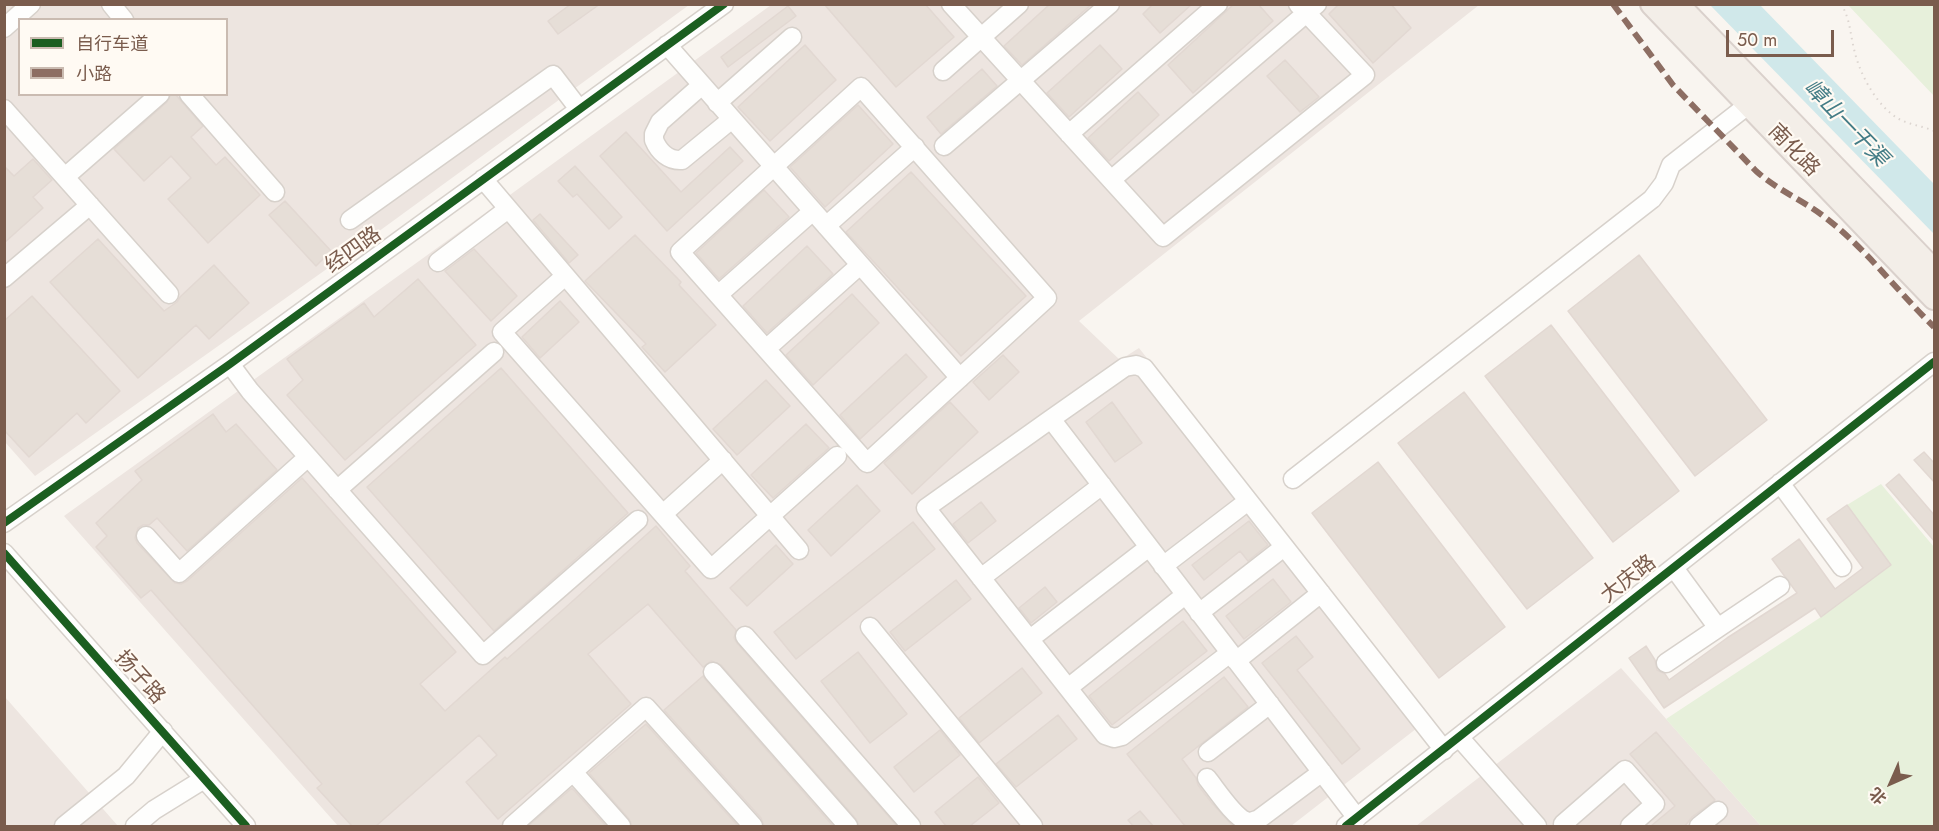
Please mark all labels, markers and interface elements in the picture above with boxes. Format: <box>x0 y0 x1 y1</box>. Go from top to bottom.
legend <box>18 18 228 96</box>
scale bar <box>1729 18 1837 56</box>
text: 50 m <box>1737 27 1777 53</box>
text: 自行车道 <box>76 31 148 57</box>
text: 小路 <box>76 61 112 87</box>
water label: 嶂山一干渠 <box>1797 75 1893 173</box>
street label: 南化路 <box>1762 120 1824 182</box>
street label: 经四路 <box>321 222 387 280</box>
street label: 大庆路 <box>1596 551 1662 609</box>
street label: 扬子路 <box>109 646 169 710</box>
north arrow <box>1861 753 1921 813</box>
text: 北 <box>1864 782 1892 810</box>

